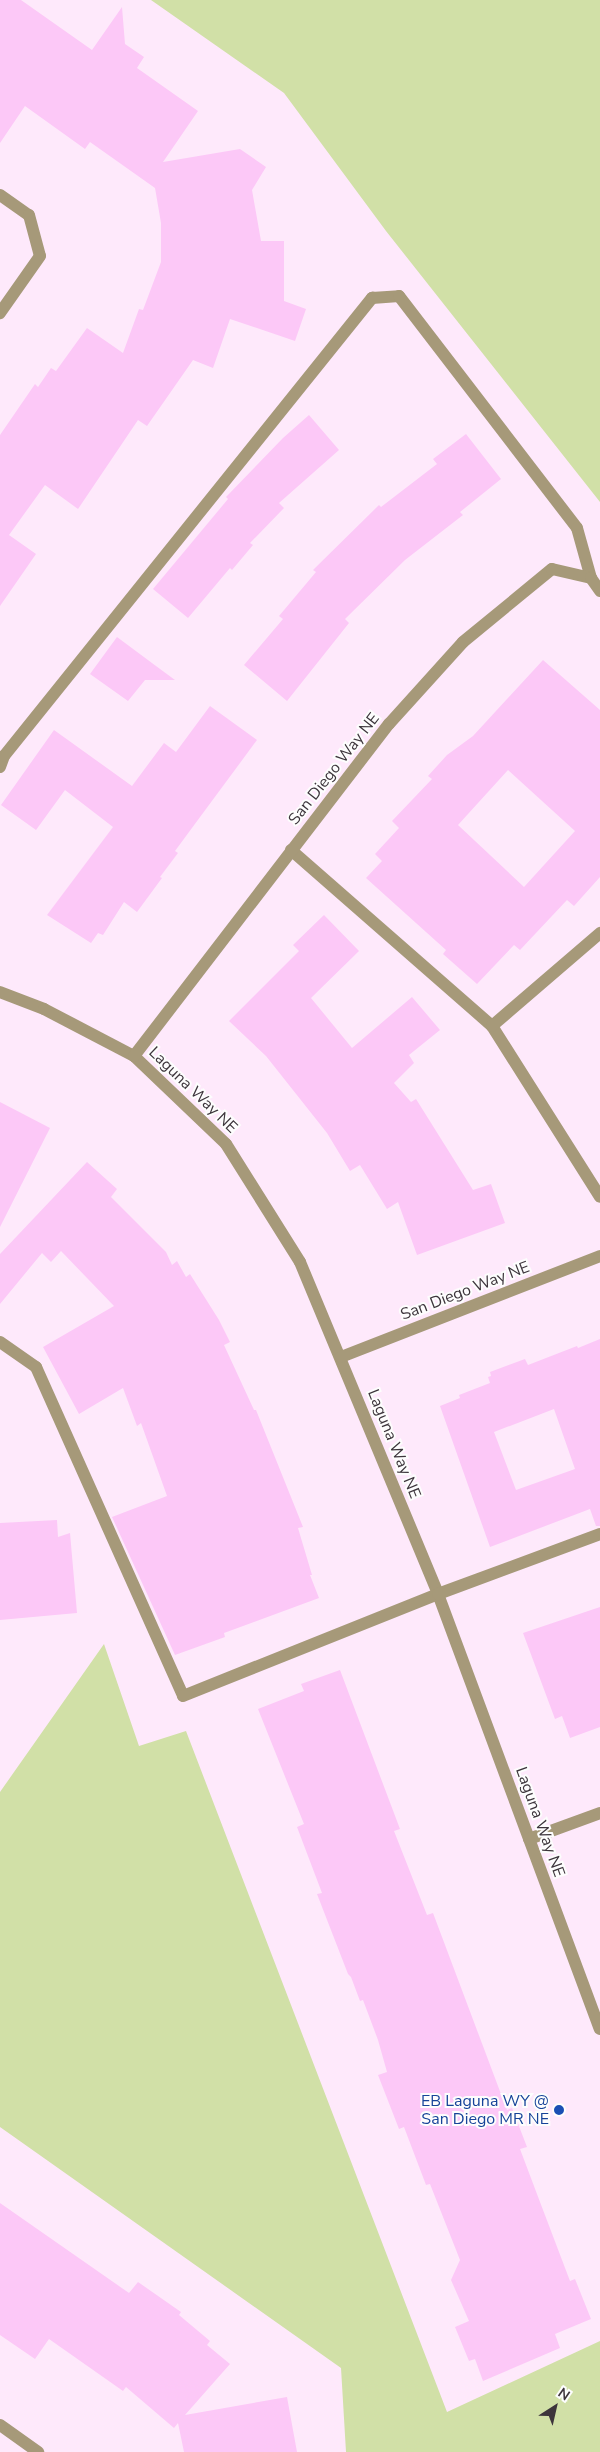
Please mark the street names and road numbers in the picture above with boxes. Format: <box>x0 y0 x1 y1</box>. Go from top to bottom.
street label: San Diego Way NE <box>284 709 384 829</box>
street label: Laguna Way NE <box>145 1043 241 1137</box>
street label: San Diego Way NE <box>398 1258 532 1324</box>
street label: Laguna Way NE <box>363 1387 425 1501</box>
street label: Laguna Way NE <box>511 1764 569 1880</box>

